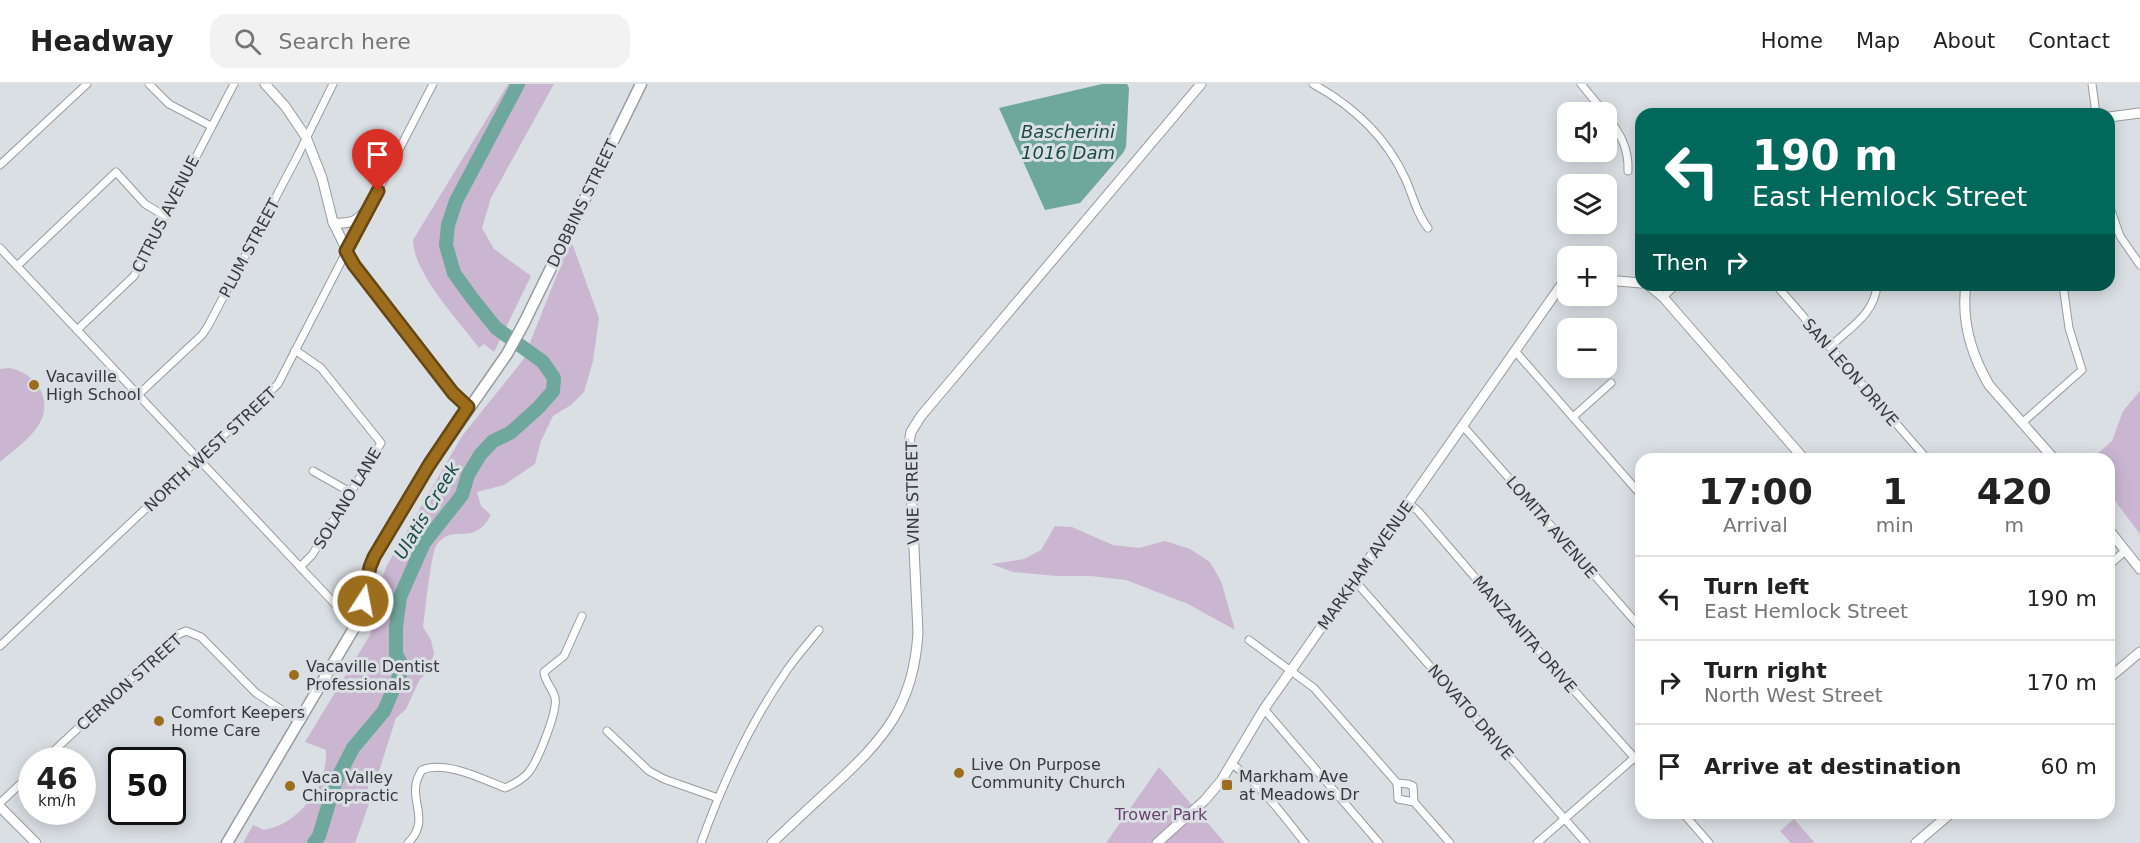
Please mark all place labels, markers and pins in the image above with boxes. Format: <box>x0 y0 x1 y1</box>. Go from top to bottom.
pin <box>352 129 403 191</box>
place label: Vacaville High School <box>46 367 141 404</box>
marker: Vacaville High School <box>27 378 41 392</box>
place label: Vacaville Dentist Professionals <box>306 657 439 694</box>
marker: Vacaville Dentist Professionals <box>287 668 301 682</box>
place label: Comfort Keepers Home Care <box>171 703 305 740</box>
marker: Comfort Keepers Home Care <box>152 714 166 728</box>
place label: Live On Purpose Community Church <box>971 755 1125 792</box>
marker: Live On Purpose Community Church <box>952 766 966 780</box>
place label: Markham Ave at Meadows Dr <box>1239 767 1359 804</box>
place label: Vaca Valley Chiropractic <box>302 768 399 805</box>
marker: Markham Ave at Meadows Dr <box>1220 778 1234 792</box>
marker: Vaca Valley Chiropractic <box>283 779 297 793</box>

